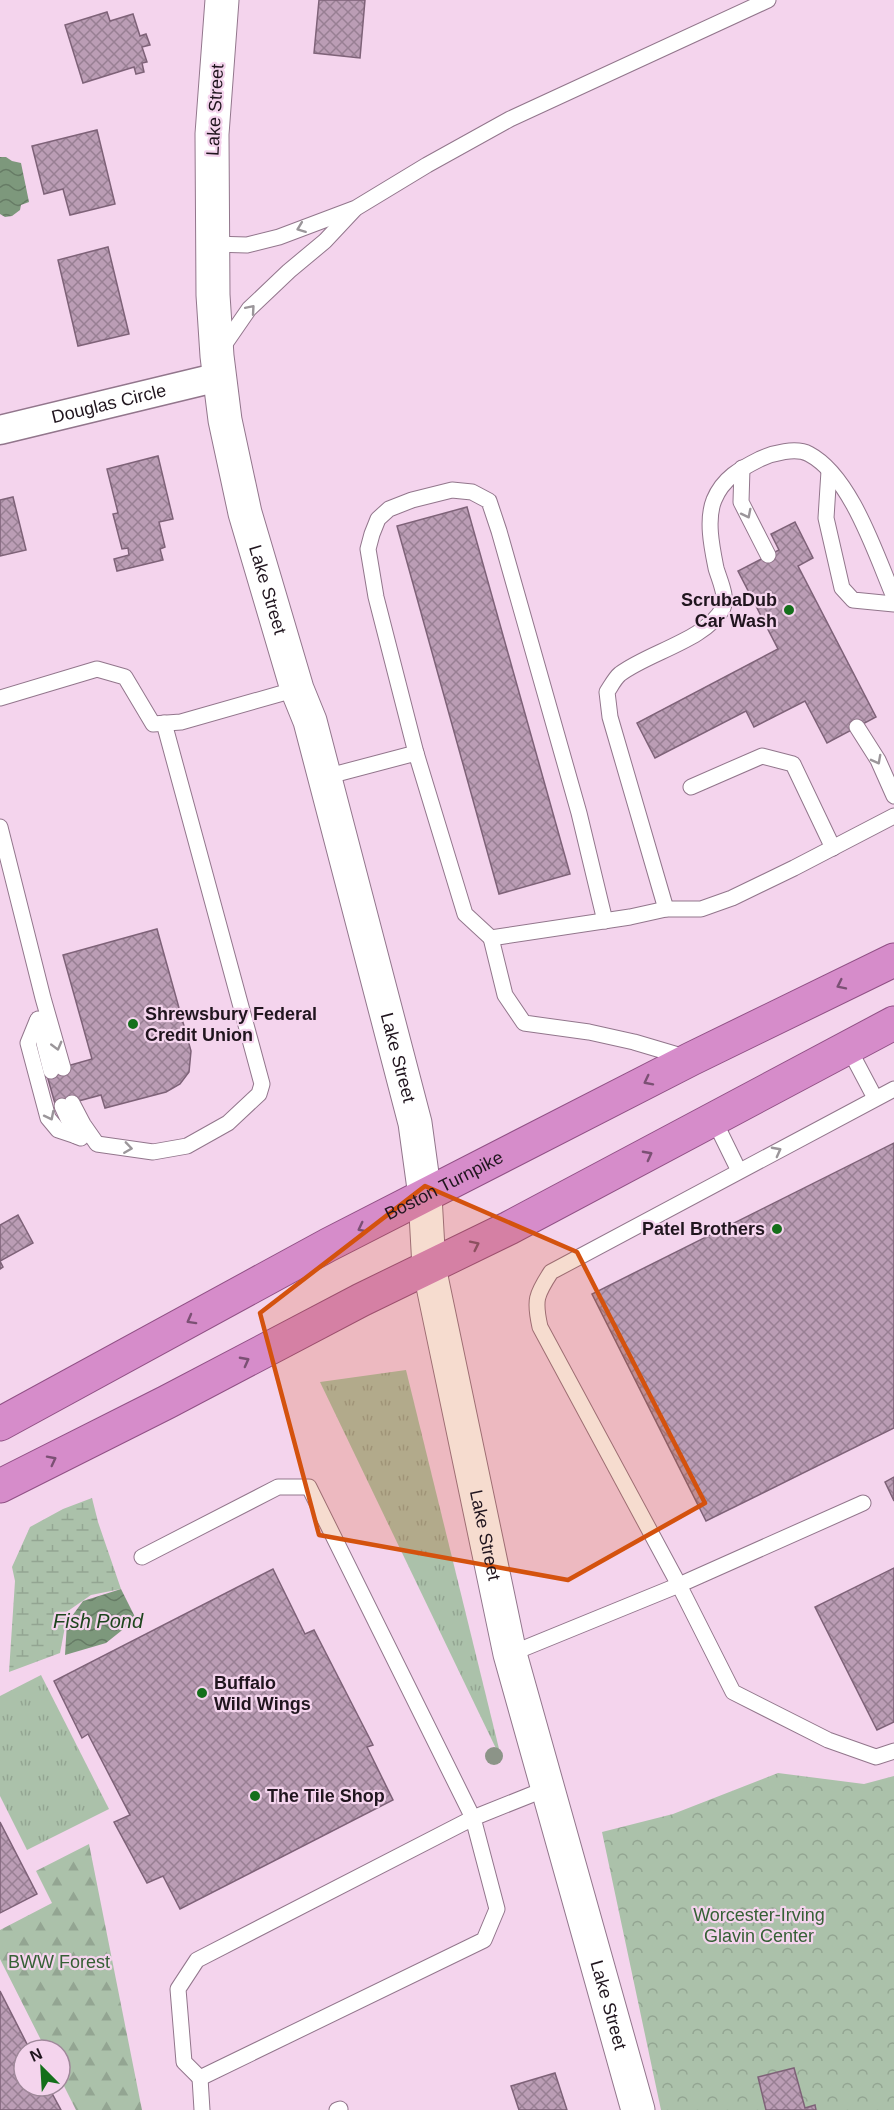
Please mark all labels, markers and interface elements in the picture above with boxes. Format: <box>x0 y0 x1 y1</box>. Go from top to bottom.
street label: Lake Street <box>203 64 227 156</box>
one-way arrow <box>296 221 307 234</box>
one-way arrow <box>243 305 254 316</box>
street label: Douglas Circle <box>50 380 168 427</box>
one-way arrow <box>740 507 751 518</box>
street label: Lake Street <box>245 543 290 637</box>
place label: ScrubaDub Car Wash <box>681 590 777 631</box>
marker: ScrubaDub Car Wash <box>782 603 796 617</box>
one-way arrow <box>870 754 882 765</box>
one-way arrow <box>837 978 848 990</box>
place label: Shrewsbury Federal Credit Union <box>145 1004 317 1045</box>
street label: Lake Street <box>377 1010 419 1105</box>
marker: Shrewsbury Federal Credit Union <box>126 1017 140 1031</box>
one-way arrow <box>50 1041 63 1051</box>
one-way arrow <box>643 1074 654 1085</box>
one-way arrow <box>42 1110 54 1121</box>
one-way arrow <box>124 1142 133 1154</box>
street label: Boston Turnpike <box>382 1147 506 1224</box>
one-way arrow <box>770 1147 781 1158</box>
one-way arrow <box>642 1151 652 1162</box>
place label: Patel Brothers <box>642 1219 765 1239</box>
one-way arrow <box>358 1221 369 1232</box>
marker: Patel Brothers <box>770 1222 784 1236</box>
one-way arrow <box>468 1240 479 1252</box>
one-way arrow <box>186 1313 197 1324</box>
one-way arrow <box>238 1357 249 1368</box>
one-way arrow <box>46 1455 57 1467</box>
street label: Lake Street <box>466 1488 504 1582</box>
water label: Fish Pond <box>53 1610 144 1632</box>
place label: Buffalo Wild Wings <box>214 1673 311 1714</box>
marker: Buffalo Wild Wings <box>195 1686 209 1700</box>
place label: The Tile Shop <box>267 1786 385 1806</box>
marker: The Tile Shop <box>248 1789 262 1803</box>
park label: Worcester-Irving Glavin Center <box>693 1905 825 1946</box>
park label: BWW Forest <box>8 1952 110 1972</box>
street label: Lake Street <box>586 1958 631 2052</box>
north arrow <box>12 2038 72 2098</box>
text: N <box>27 2045 45 2065</box>

